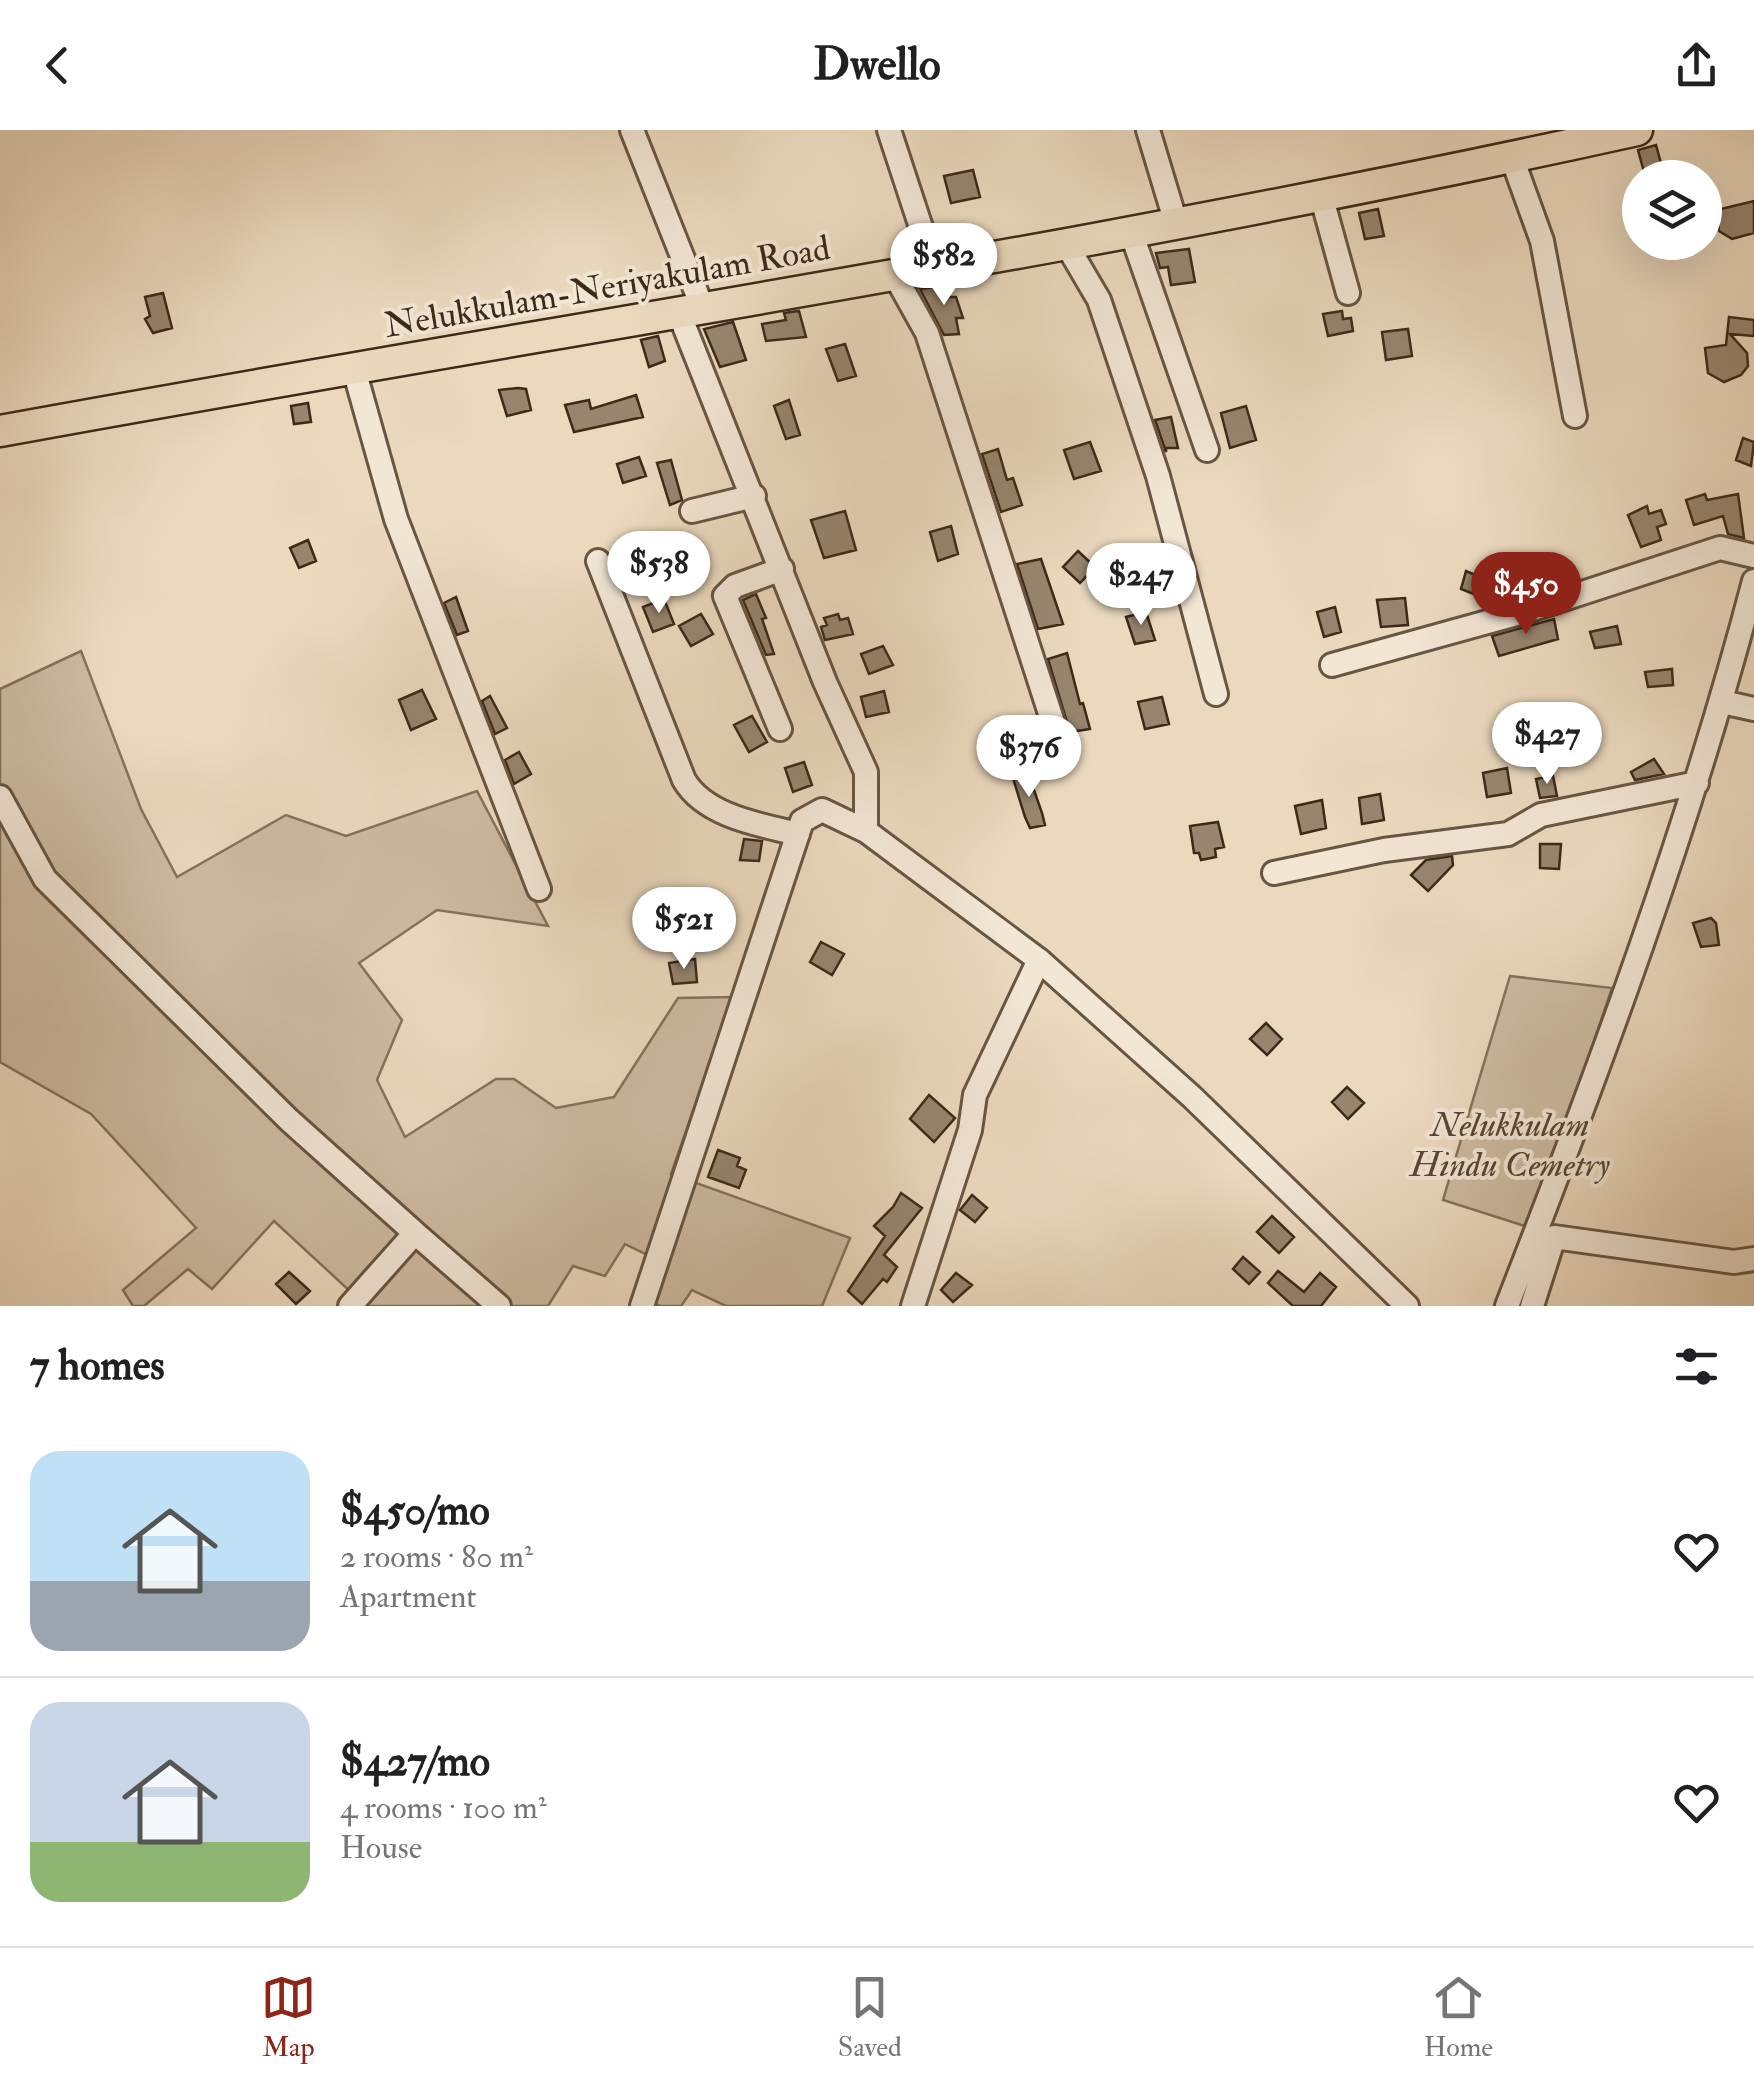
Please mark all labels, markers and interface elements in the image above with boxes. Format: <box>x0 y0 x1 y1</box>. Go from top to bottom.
text: Dwello <box>813 37 941 93</box>
icon: back <box>30 38 85 93</box>
icon: share <box>1669 38 1724 93</box>
map controls <box>1622 160 1722 260</box>
button: layers <box>1622 160 1722 260</box>
pin: $582 <box>885 223 1003 308</box>
street label: Nelukkulam-Neriyakulam Road <box>381 226 833 348</box>
text: $582 <box>912 235 976 275</box>
pin: $538 <box>600 531 718 616</box>
text: $538 <box>629 543 689 583</box>
pin: $247 <box>1082 543 1200 628</box>
pin: $450 <box>1467 552 1585 637</box>
text: $247 <box>1108 555 1174 595</box>
text: $450 <box>1493 564 1559 604</box>
pin: $427 <box>1488 702 1606 787</box>
text: $427 <box>1514 714 1580 754</box>
pin: $376 <box>970 715 1088 800</box>
text: $376 <box>998 727 1060 767</box>
pin: $521 <box>625 887 743 972</box>
text: $521 <box>654 899 714 939</box>
park label: Nelukkulam Hindu Cemetry <box>1408 1103 1610 1187</box>
icon: filters <box>1669 1339 1724 1394</box>
text: 7 homes <box>30 1340 165 1392</box>
text: $450/mo <box>340 1485 490 1537</box>
icon: home <box>110 1491 230 1611</box>
icon: heart <box>1669 1524 1724 1579</box>
text: 2 rooms · 80 m² <box>340 1537 533 1577</box>
text: Apartment <box>340 1577 477 1617</box>
text: $427/mo <box>340 1736 490 1788</box>
icon: home <box>110 1742 230 1862</box>
icon: heart <box>1669 1775 1724 1830</box>
text: 4 rooms · 100 m² <box>340 1788 547 1828</box>
text: House <box>340 1828 422 1868</box>
tab: Map <box>261 1970 316 2065</box>
tab: Saved <box>838 1970 902 2065</box>
tab: Home <box>1424 1970 1493 2065</box>

